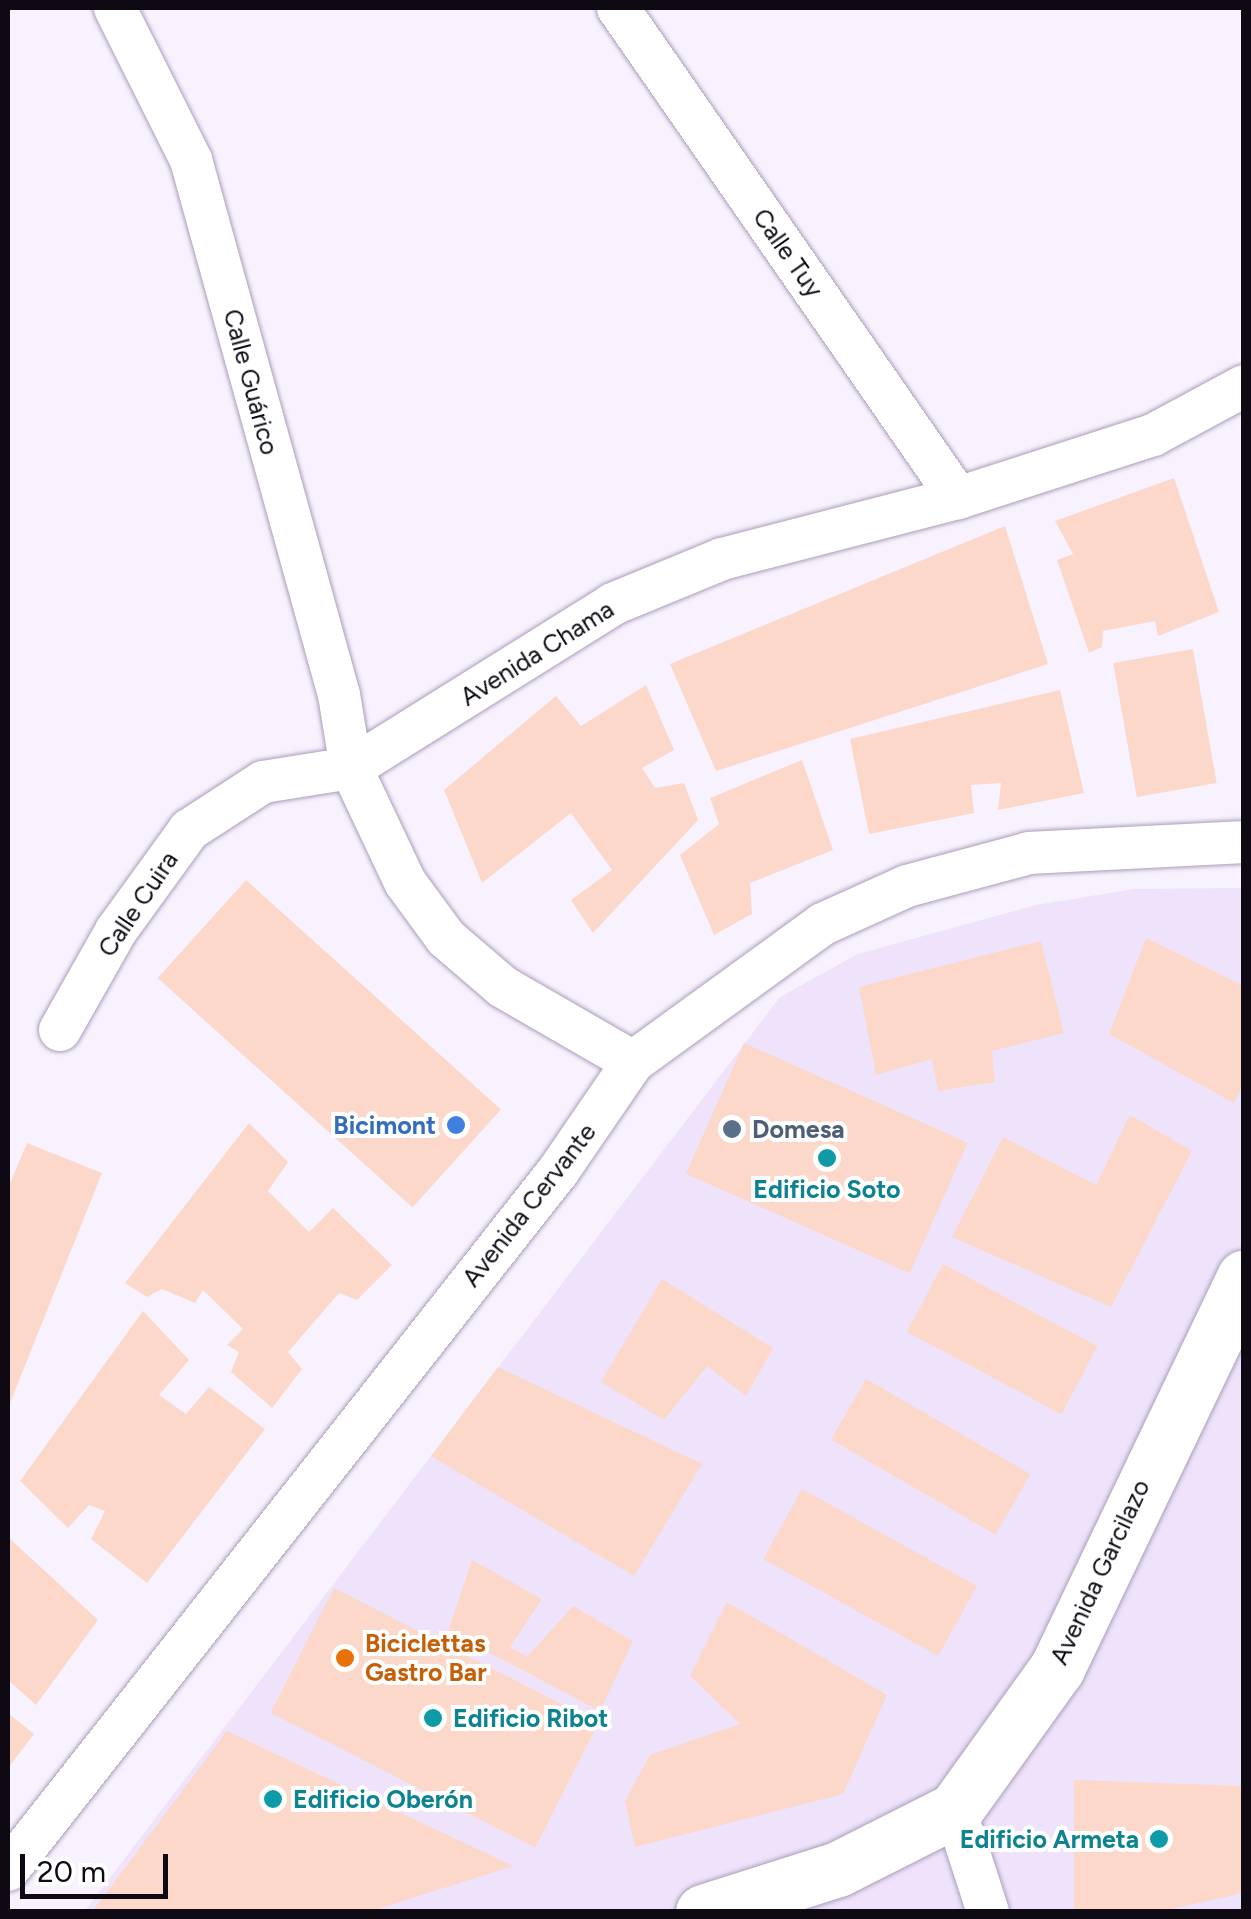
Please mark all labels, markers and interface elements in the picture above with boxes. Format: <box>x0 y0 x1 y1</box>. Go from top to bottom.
street label: Calle Tuy <box>747 203 829 303</box>
street label: Calle Guárico <box>217 306 285 458</box>
street label: Avenida Chama <box>455 594 619 712</box>
street label: Calle Cuira <box>92 846 184 962</box>
place label: Bicimont <box>333 1110 436 1140</box>
marker: Bicimont <box>445 1114 467 1136</box>
place label: Domesa <box>752 1114 845 1144</box>
street label: Avenida Cervante <box>456 1117 602 1293</box>
marker: Domesa <box>721 1118 743 1140</box>
marker: Edificio Soto <box>816 1147 838 1169</box>
place label: Edificio Soto <box>753 1174 901 1204</box>
street label: Avenida Garcilazo <box>1044 1475 1156 1669</box>
place label: Biciclettas Gastro Bar <box>365 1629 487 1688</box>
marker: Biciclettas Gastro Bar <box>334 1647 356 1669</box>
place label: Edificio Ribot <box>453 1703 608 1733</box>
marker: Edificio Ribot <box>422 1707 444 1729</box>
place label: Edificio Oberón <box>293 1784 473 1814</box>
marker: Edificio Oberón <box>262 1788 284 1810</box>
place label: Edificio Armeta <box>960 1824 1139 1854</box>
marker: Edificio Armeta <box>1148 1828 1170 1850</box>
scale bar <box>25 1834 172 1896</box>
text: 20 m <box>37 1853 106 1890</box>

